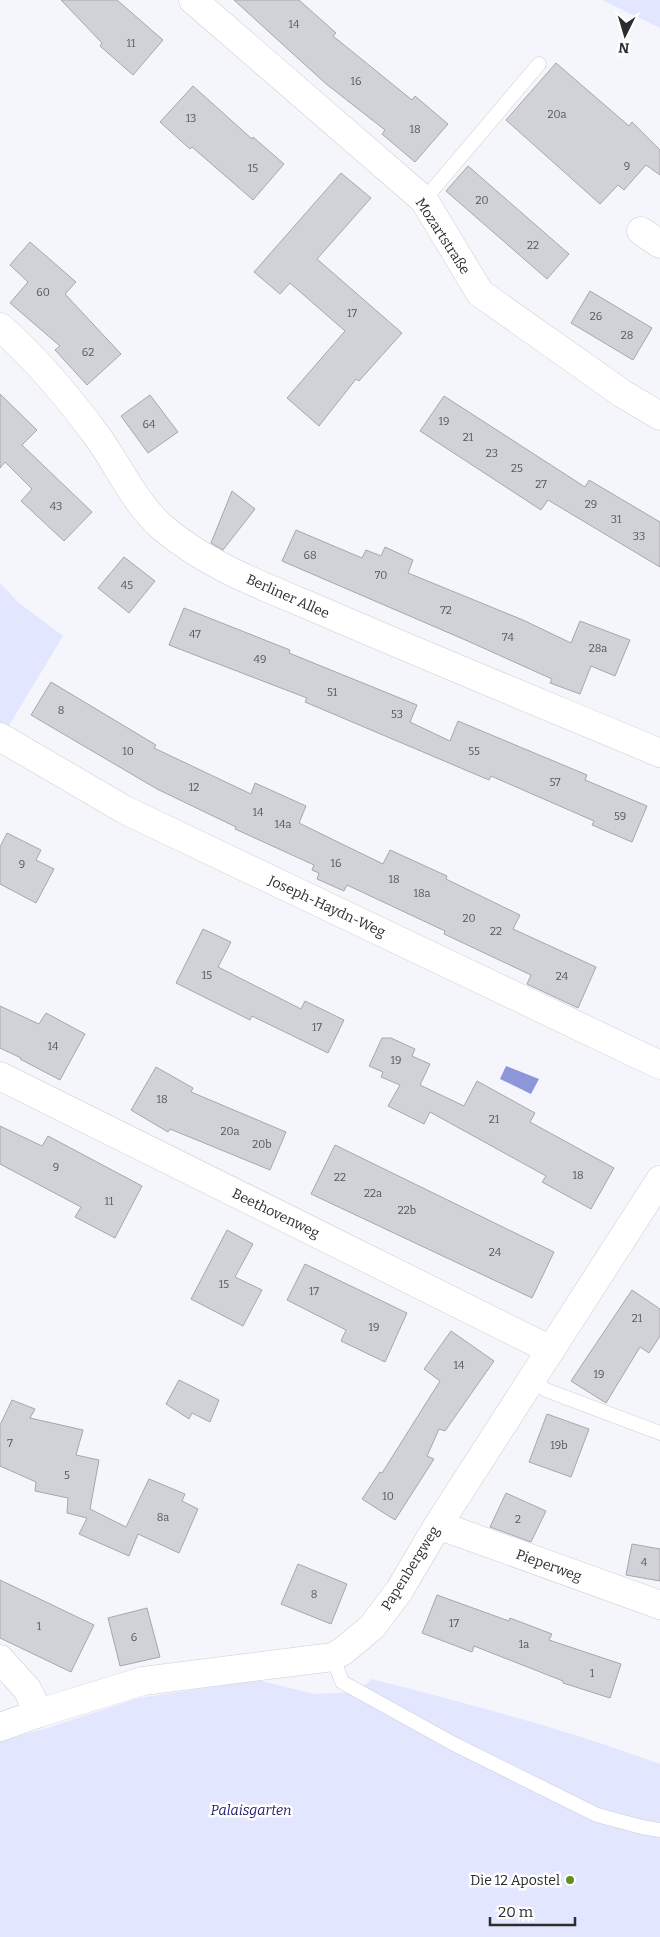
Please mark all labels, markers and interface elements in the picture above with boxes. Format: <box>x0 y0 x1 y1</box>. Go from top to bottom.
north arrow <box>600 10 650 60</box>
house number: 14 <box>289 18 300 31</box>
house number: 11 <box>127 37 136 50</box>
text: N <box>618 38 630 56</box>
house number: 16 <box>351 75 361 88</box>
house number: 20a <box>547 108 567 121</box>
house number: 13 <box>186 112 196 125</box>
house number: 18 <box>409 123 421 136</box>
house number: 9 <box>624 160 630 173</box>
house number: 15 <box>248 162 258 175</box>
house number: 20 <box>475 194 489 207</box>
street label: Mozartstraße <box>412 195 474 278</box>
house number: 22 <box>527 239 539 252</box>
house number: 60 <box>36 286 50 299</box>
house number: 17 <box>347 307 357 320</box>
house number: 26 <box>590 310 602 323</box>
house number: 28 <box>621 329 633 342</box>
house number: 62 <box>82 346 94 359</box>
house number: 19 <box>439 415 449 428</box>
house number: 64 <box>143 418 156 431</box>
house number: 21 <box>463 431 474 444</box>
house number: 23 <box>486 447 498 460</box>
house number: 25 <box>511 462 523 475</box>
house number: 27 <box>535 478 547 491</box>
house number: 29 <box>585 498 597 511</box>
house number: 43 <box>50 500 62 513</box>
house number: 31 <box>611 513 622 526</box>
house number: 33 <box>633 530 645 543</box>
house number: 68 <box>303 549 317 562</box>
house number: 70 <box>375 569 387 582</box>
street label: Berliner Allee <box>244 571 332 622</box>
house number: 45 <box>121 579 133 592</box>
house number: 72 <box>440 604 452 617</box>
house number: 47 <box>189 628 201 641</box>
house number: 74 <box>502 631 514 644</box>
house number: 28a <box>589 642 607 655</box>
house number: 49 <box>254 653 266 666</box>
house number: 51 <box>327 686 338 699</box>
house number: 8 <box>58 704 64 717</box>
house number: 53 <box>391 708 403 721</box>
house number: 10 <box>122 745 134 758</box>
house number: 55 <box>468 745 480 758</box>
house number: 57 <box>549 776 561 789</box>
house number: 12 <box>189 781 199 794</box>
house number: 14 <box>253 806 264 819</box>
house number: 59 <box>614 810 626 823</box>
house number: 14a <box>275 818 291 831</box>
house number: 16 <box>331 857 341 870</box>
house number: 9 <box>19 858 25 871</box>
street label: Joseph-Haydn-Weg <box>265 871 388 941</box>
house number: 18 <box>388 873 400 886</box>
house number: 18a <box>414 887 430 900</box>
house number: 20 <box>462 912 476 925</box>
house number: 22 <box>490 925 502 938</box>
house number: 15 <box>202 969 212 982</box>
house number: 24 <box>556 970 569 983</box>
house number: 17 <box>312 1021 322 1034</box>
house number: 14 <box>48 1040 59 1053</box>
house number: 19 <box>391 1054 401 1067</box>
house number: 18 <box>156 1093 168 1106</box>
house number: 21 <box>489 1113 500 1126</box>
house number: 20a <box>220 1125 240 1138</box>
house number: 20b <box>252 1138 272 1151</box>
house number: 9 <box>53 1161 59 1174</box>
house number: 18 <box>572 1169 584 1182</box>
house number: 22 <box>334 1171 346 1184</box>
street label: Beethovenweg <box>229 1185 322 1242</box>
house number: 22a <box>364 1187 382 1200</box>
house number: 11 <box>105 1195 114 1208</box>
house number: 22b <box>398 1204 416 1217</box>
house number: 24 <box>489 1246 502 1259</box>
house number: 15 <box>219 1278 229 1291</box>
house number: 17 <box>309 1285 319 1298</box>
house number: 21 <box>632 1312 643 1325</box>
house number: 19 <box>369 1321 379 1334</box>
house number: 14 <box>454 1359 465 1372</box>
house number: 19 <box>594 1368 604 1381</box>
house number: 7 <box>7 1437 13 1450</box>
house number: 19b <box>550 1439 568 1452</box>
house number: 5 <box>64 1469 70 1482</box>
house number: 10 <box>382 1490 394 1503</box>
house number: 8a <box>157 1511 169 1524</box>
house number: 2 <box>515 1513 521 1526</box>
street label: Papenbergweg <box>378 1523 443 1614</box>
street label: Pieperweg <box>514 1546 584 1585</box>
house number: 4 <box>641 1556 648 1569</box>
house number: 8 <box>311 1588 317 1601</box>
house number: 17 <box>449 1617 459 1630</box>
house number: 1 <box>37 1620 42 1633</box>
house number: 6 <box>131 1631 137 1644</box>
house number: 1a <box>519 1638 529 1651</box>
house number: 1 <box>590 1667 595 1680</box>
park label: Palaisgarten <box>211 1802 291 1819</box>
place label: Die 12 Apostel <box>470 1872 560 1889</box>
marker: Die 12 Apostel <box>564 1874 576 1886</box>
scale bar <box>490 1894 575 1926</box>
text: 20 m <box>498 1903 534 1921</box>

